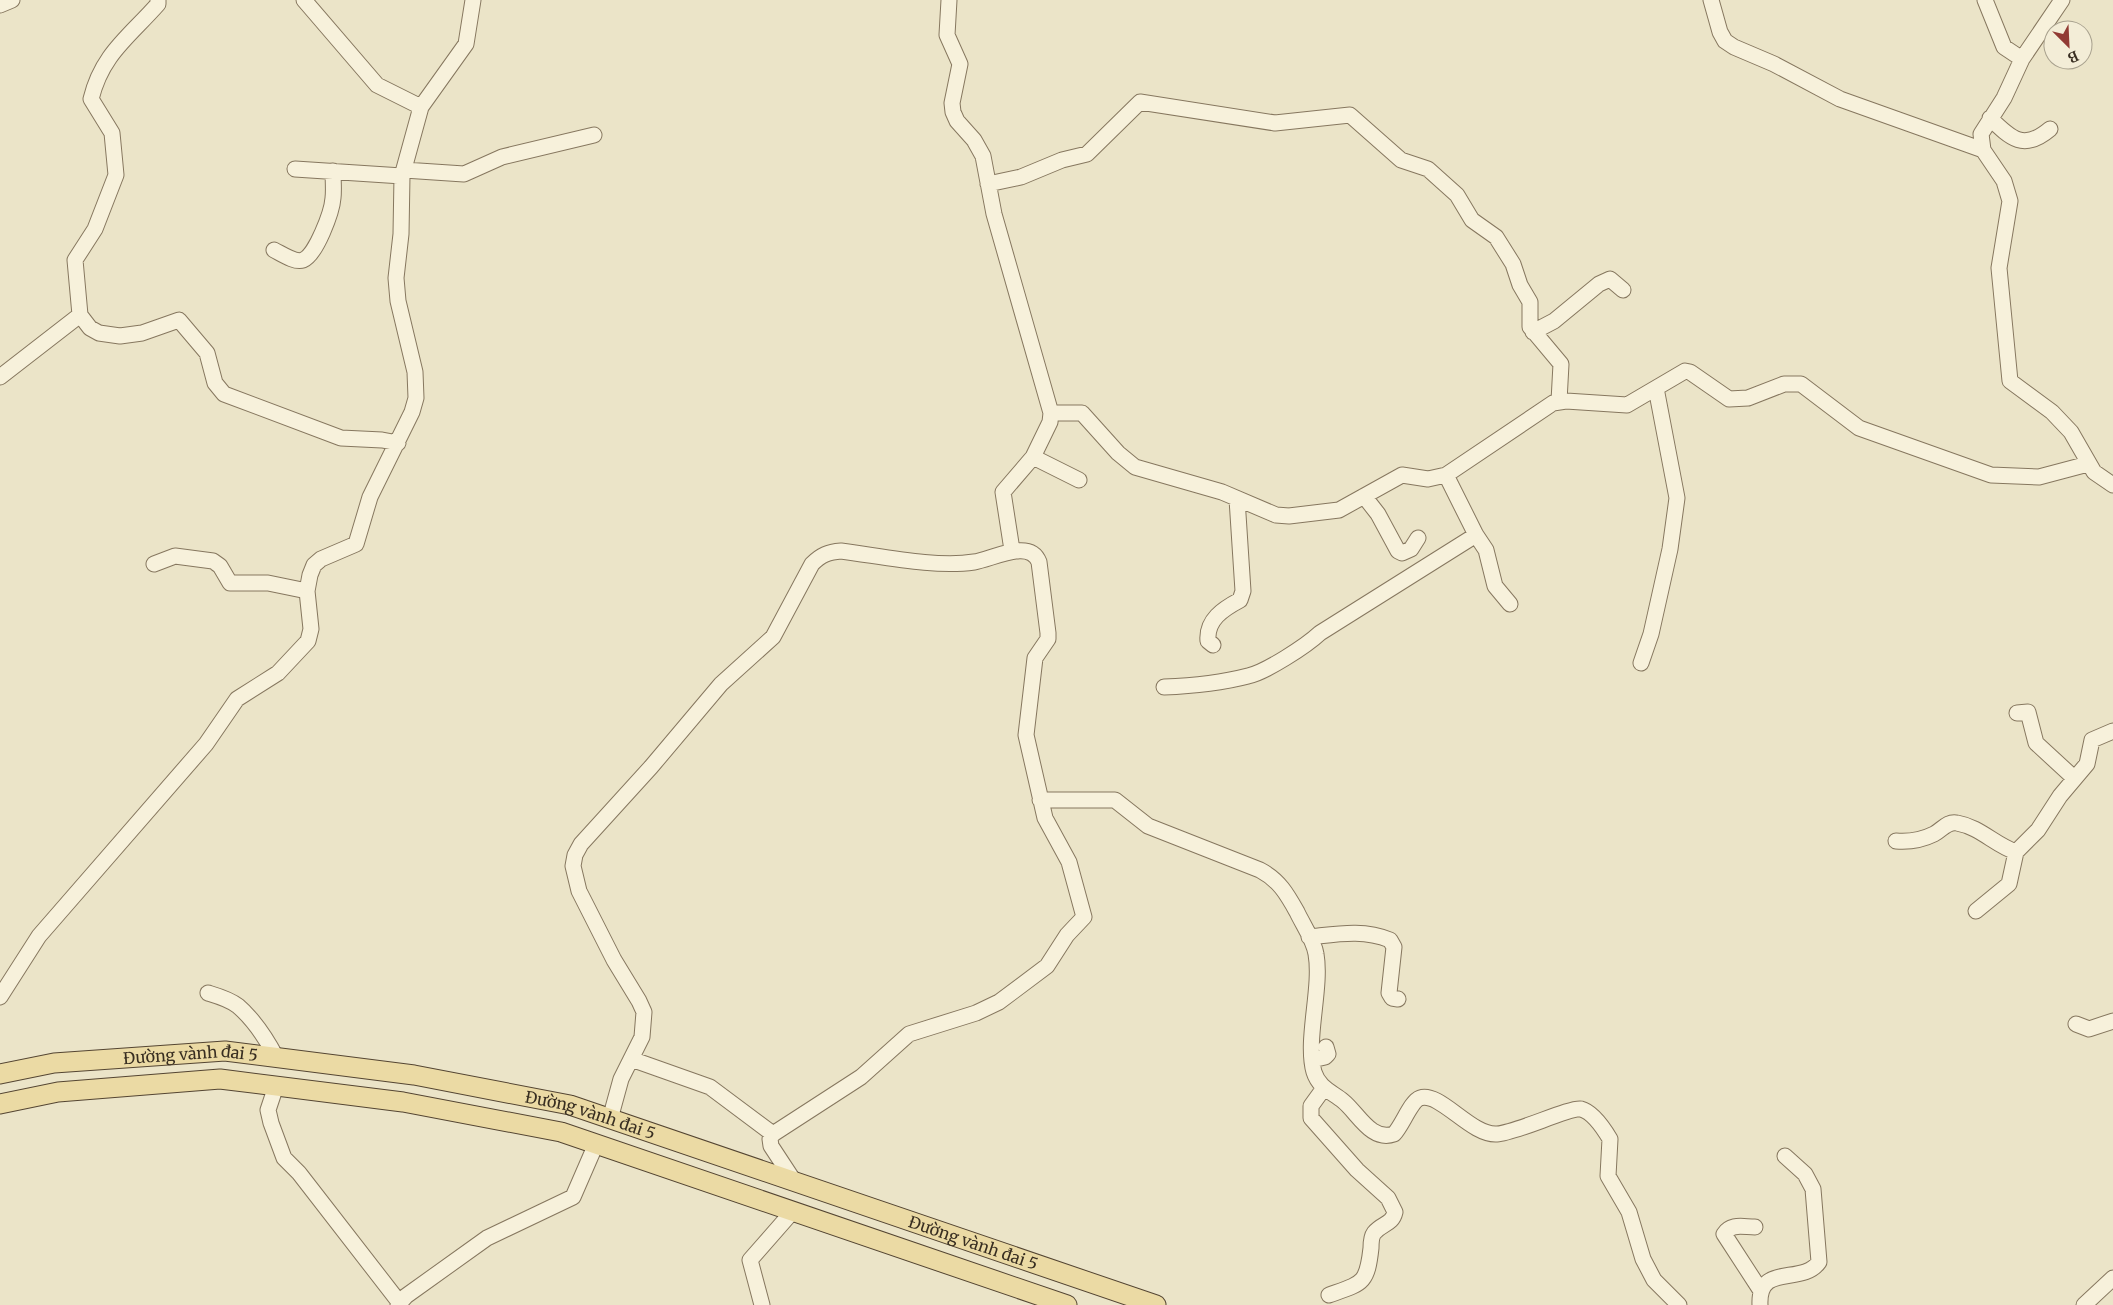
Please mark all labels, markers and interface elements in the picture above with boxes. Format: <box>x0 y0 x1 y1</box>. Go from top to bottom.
north arrow <box>2043 20 2093 70</box>
text: B <box>2065 47 2081 67</box>
street label: Đường vành đai 5 <box>122 1041 259 1068</box>
street label: Đường vành đai 5 <box>523 1087 658 1143</box>
street label: Đường vành đai 5 <box>906 1211 1040 1274</box>

